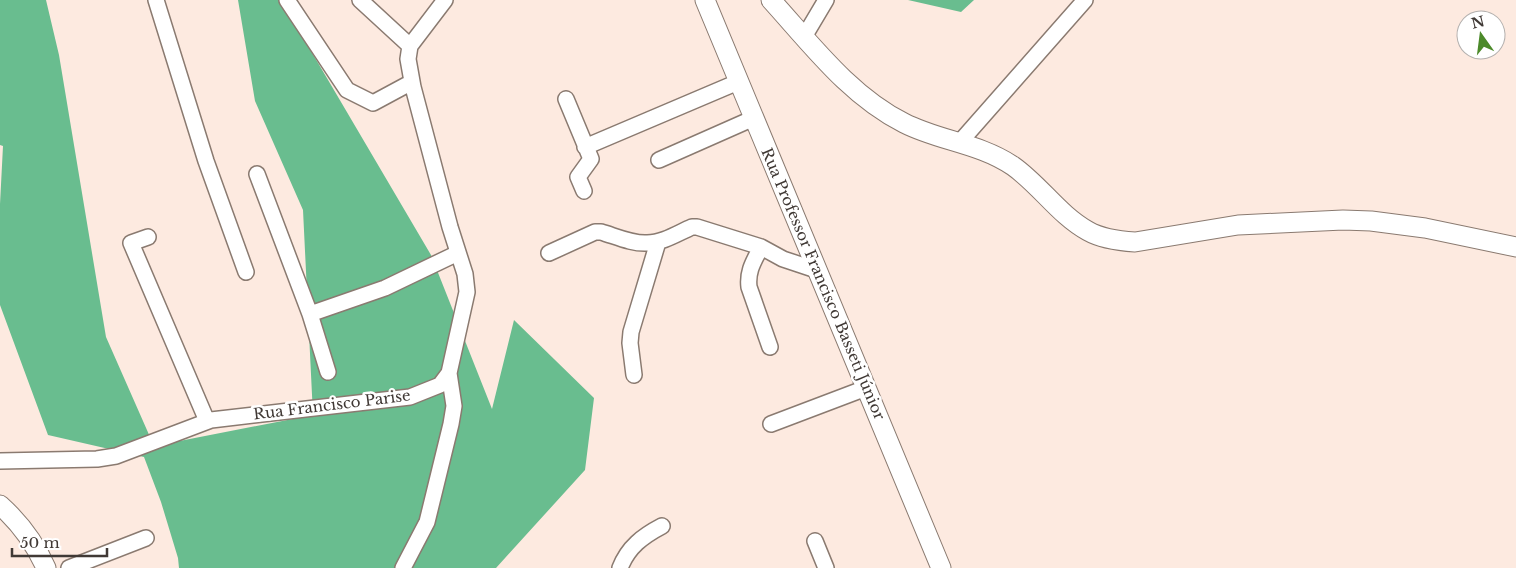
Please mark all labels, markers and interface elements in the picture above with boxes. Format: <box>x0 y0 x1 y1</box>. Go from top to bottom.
north arrow <box>1456 10 1506 60</box>
text: N <box>1469 12 1486 33</box>
street label: Rua Professor Francisco Basseti Júnior <box>757 145 890 423</box>
street label: Rua Francisco Parise <box>252 385 412 424</box>
scale bar <box>12 526 108 558</box>
text: 50 m <box>20 533 60 552</box>

